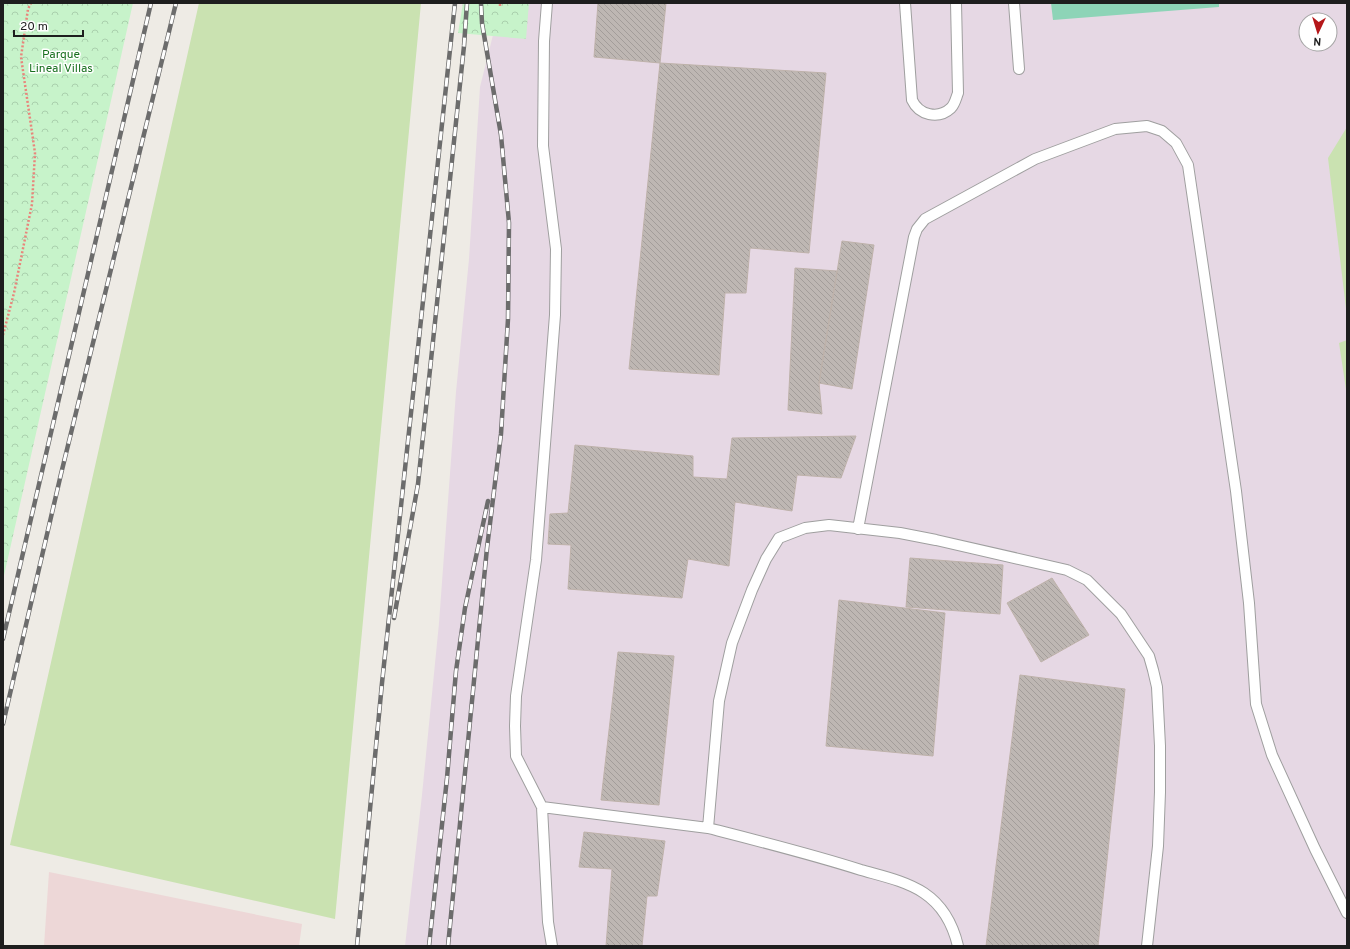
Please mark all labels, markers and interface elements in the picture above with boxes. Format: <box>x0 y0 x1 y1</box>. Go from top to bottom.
scale bar <box>14 12 83 38</box>
north arrow <box>1298 12 1338 52</box>
text: 20 m <box>20 19 48 35</box>
text: N <box>1313 34 1322 48</box>
park label: Parque Lineal Villas <box>29 47 93 77</box>

